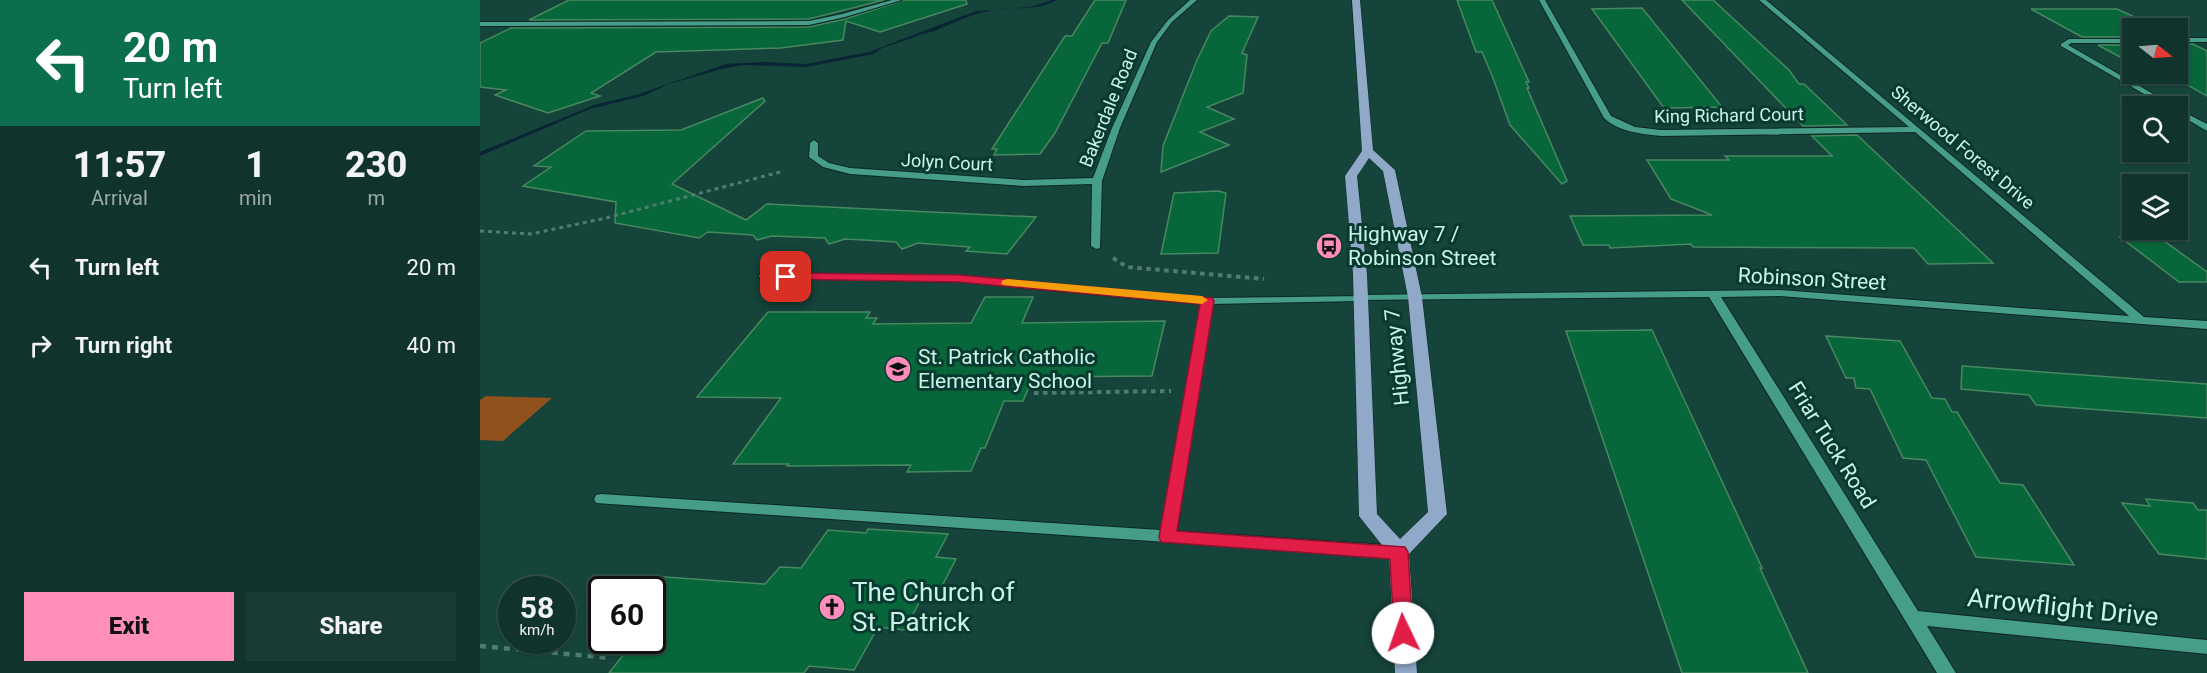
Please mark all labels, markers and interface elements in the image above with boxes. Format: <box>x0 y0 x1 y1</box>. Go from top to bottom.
north arrow <box>2122 18 2188 84</box>
map controls <box>2122 18 2188 240</box>
text: 20 m <box>123 23 218 72</box>
icon: left <box>24 24 102 102</box>
street label: Bakerdale Road <box>1075 46 1141 170</box>
text: Turn left <box>123 73 223 105</box>
street label: Sherwood Forest Drive <box>1887 81 2039 213</box>
button: search <box>2122 96 2188 162</box>
street label: King Richard Court <box>1654 103 1804 127</box>
text: 11:57 <box>73 144 166 186</box>
text: 1 <box>245 144 266 186</box>
text: 230 <box>345 144 407 186</box>
street label: Jolyn Court <box>901 149 994 175</box>
button: layers <box>2122 174 2188 240</box>
text: Arrival <box>91 186 148 210</box>
text: min <box>239 186 272 210</box>
text: m <box>367 186 385 210</box>
place label: Highway 7 / Robinson Street <box>1348 222 1497 270</box>
bus stop icon: Highway 7 / Robinson Street <box>1314 231 1344 261</box>
icon: left <box>24 251 57 284</box>
pin <box>760 251 811 302</box>
text: Turn left <box>75 255 159 280</box>
text: 20 m <box>407 255 456 280</box>
icon: arrive <box>769 260 802 293</box>
street label: Robinson Street <box>1737 263 1887 295</box>
street label: Highway 7 <box>1380 307 1414 407</box>
icon: right <box>24 329 57 362</box>
text: Turn right <box>75 333 172 358</box>
text: 40 m <box>407 333 456 358</box>
place label: St. Patrick Catholic Elementary School <box>918 345 1095 393</box>
school or university icon: St. Patrick Catholic Elementary School <box>883 354 913 384</box>
street label: Friar Tuck Road <box>1783 377 1881 513</box>
speed limit sign: 60 <box>588 576 666 654</box>
place label: The Church of St. Patrick <box>852 577 1015 637</box>
street label: Arrowflight Drive <box>1966 582 2160 632</box>
text: 58 <box>520 590 554 625</box>
button: Exit <box>24 592 234 661</box>
button: Share <box>246 592 456 661</box>
church icon: The Church of St. Patrick <box>817 592 847 622</box>
position arrow <box>1371 601 1435 665</box>
text: km/h <box>519 621 555 639</box>

